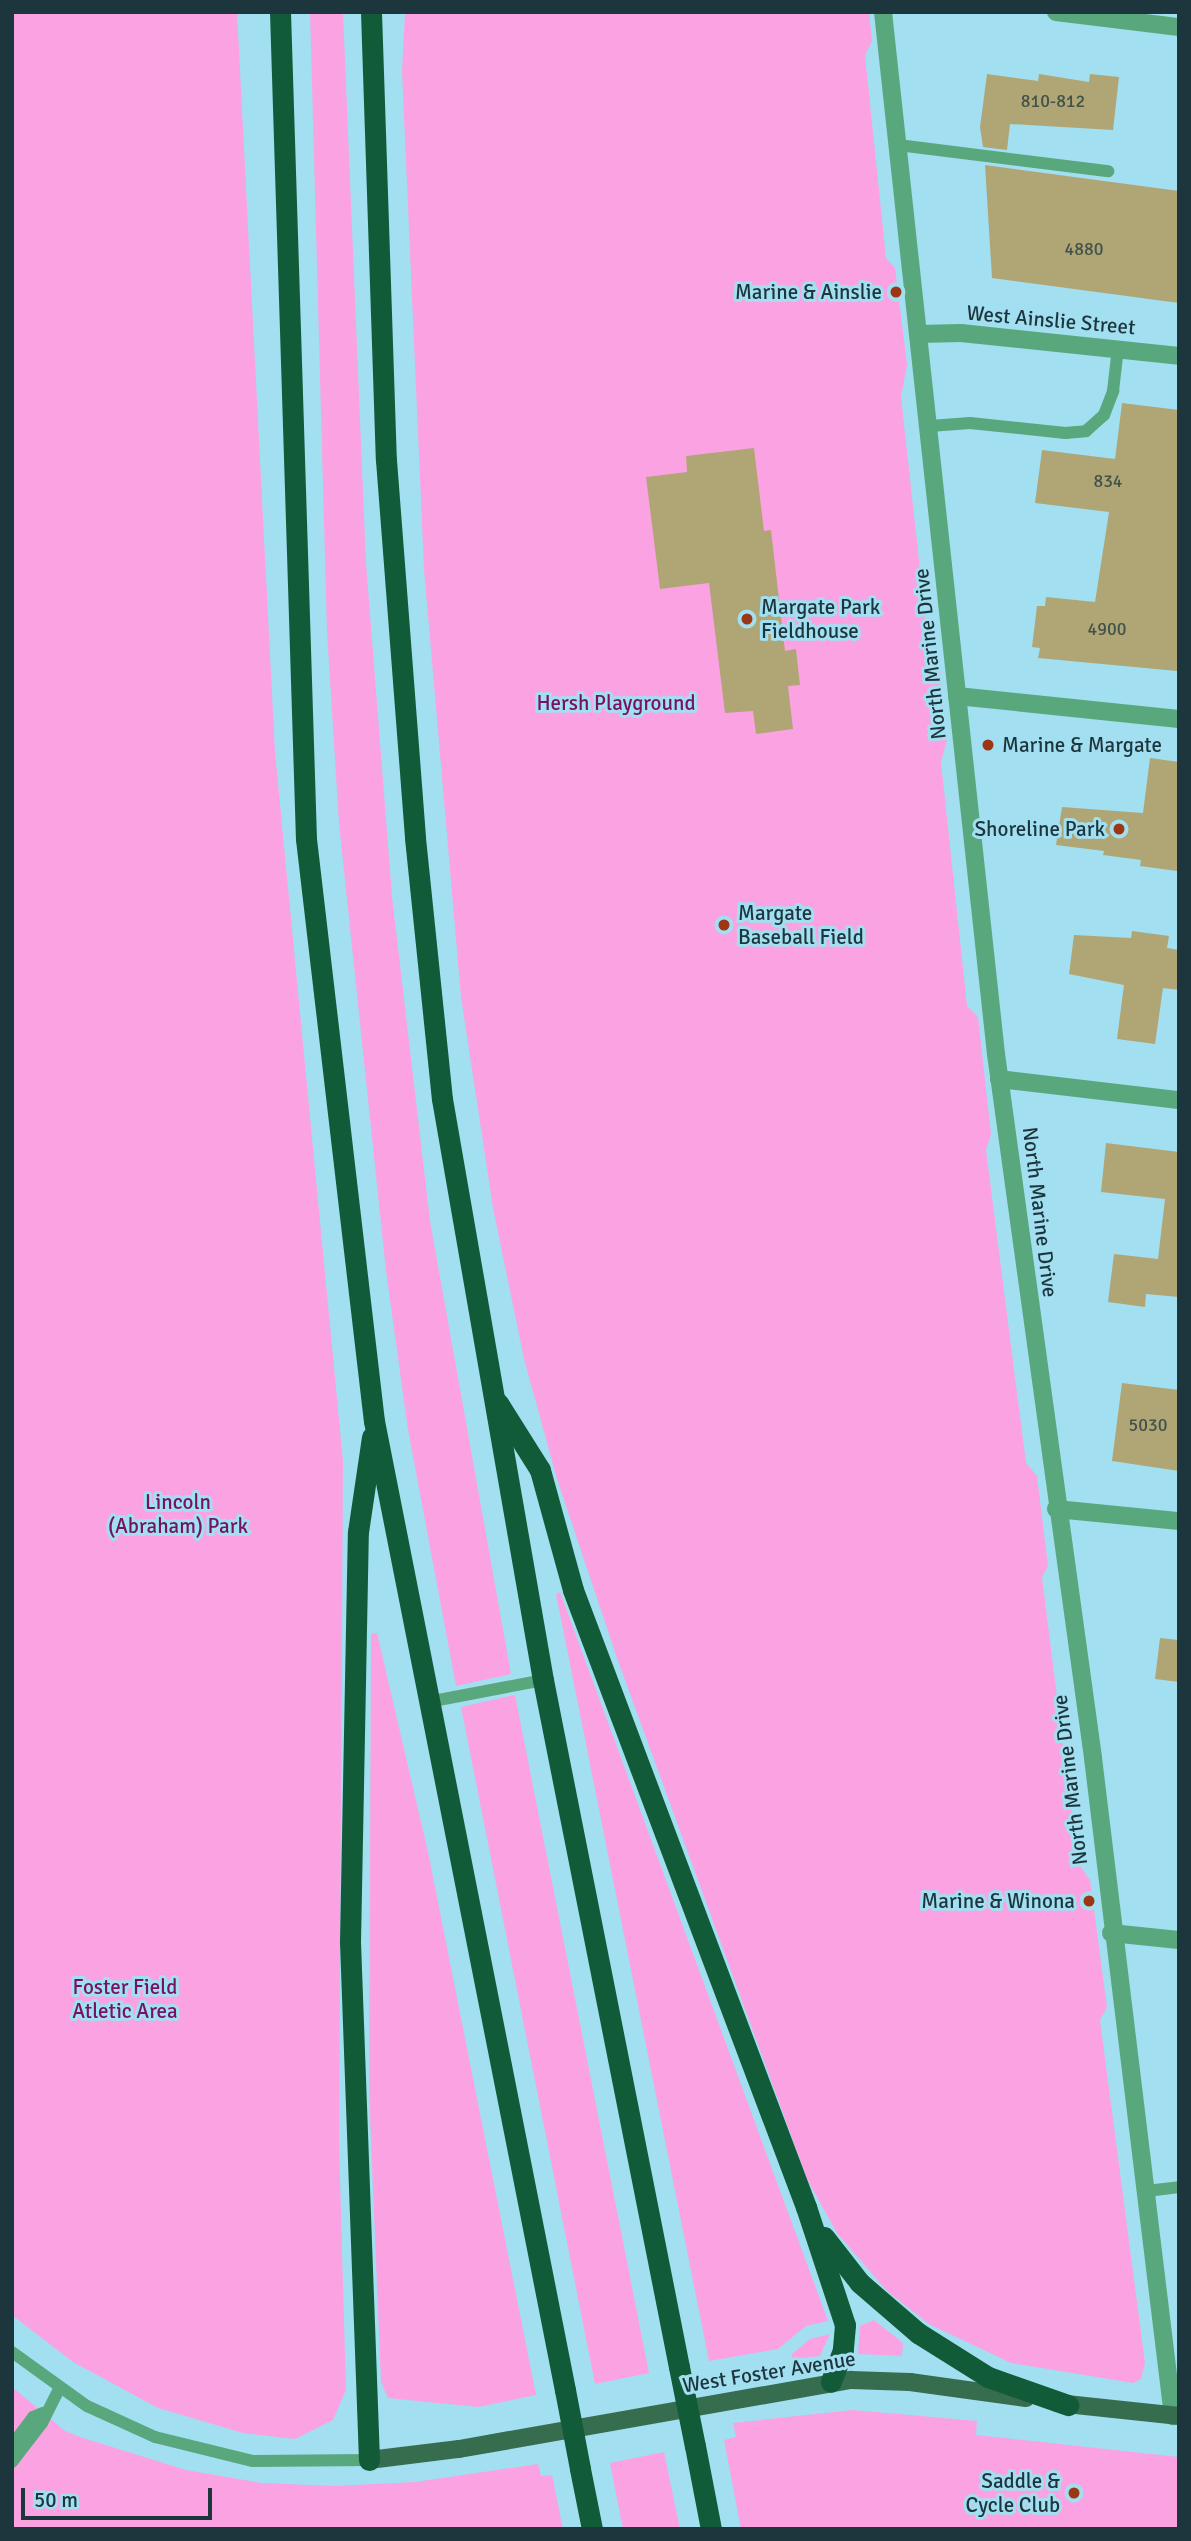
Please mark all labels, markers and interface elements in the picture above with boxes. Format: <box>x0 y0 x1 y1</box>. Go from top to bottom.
house number: 810-812 <box>1021 90 1085 112</box>
house number: 4880 <box>1065 238 1103 260</box>
place label: Marine & Ainslie <box>735 279 882 305</box>
marker: Marine & Ainslie <box>888 284 904 300</box>
street label: West Ainslie Street <box>965 300 1137 340</box>
house number: 834 <box>1093 470 1123 492</box>
street label: North Marine Drive <box>908 567 952 741</box>
place label: Margate Park Fieldhouse <box>761 594 880 644</box>
marker: Margate Park Fieldhouse <box>739 611 755 627</box>
house number: 4900 <box>1088 618 1126 640</box>
park label: Hersh Playground <box>536 690 696 716</box>
place label: Marine & Margate <box>1002 732 1162 758</box>
marker: Marine & Margate <box>980 737 996 753</box>
place label: Shoreline Park <box>974 816 1105 842</box>
marker: Shoreline Park <box>1111 821 1127 837</box>
place label: Margate Baseball Field <box>738 900 864 950</box>
marker: Margate Baseball Field <box>716 917 732 933</box>
street label: North Marine Drive <box>1017 1125 1063 1299</box>
house number: 5030 <box>1129 1414 1167 1436</box>
park label: Lincoln (Abraham) Park <box>108 1489 248 1539</box>
street label: North Marine Drive <box>1047 1693 1093 1867</box>
place label: Marine & Winona <box>921 1888 1075 1914</box>
marker: Marine & Winona <box>1081 1893 1097 1909</box>
park label: Foster Field Atletic Area <box>72 1974 178 2024</box>
street label: West Foster Avenue <box>681 2346 857 2398</box>
place label: Saddle & Cycle Club <box>966 2468 1060 2518</box>
scale bar <box>24 2474 215 2518</box>
marker: Saddle & Cycle Club <box>1066 2485 1082 2501</box>
text: 50 m <box>34 2487 78 2513</box>

